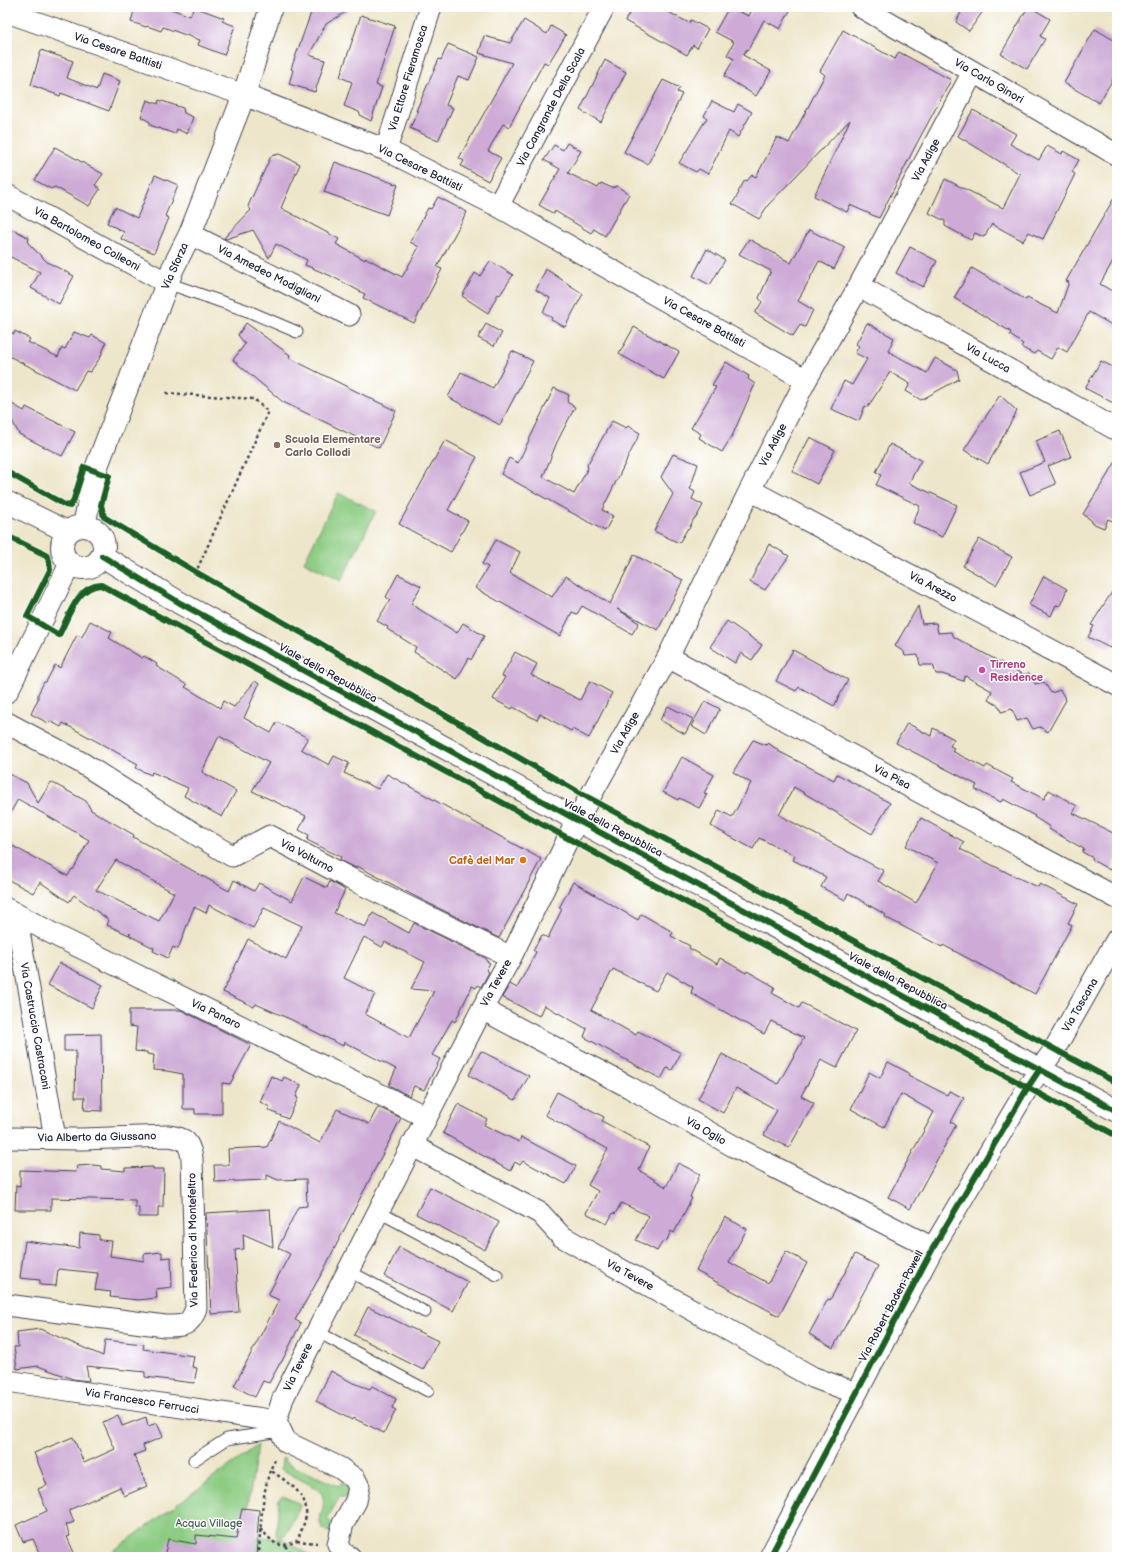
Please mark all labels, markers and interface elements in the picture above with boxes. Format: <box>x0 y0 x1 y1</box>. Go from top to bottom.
street label: Via Ettore Fieramosca <box>386 23 430 133</box>
street label: Via Cesare Battisti <box>72 30 164 72</box>
street label: Via Cangrande Della Scala <box>514 45 588 169</box>
street label: Via Carlo Ginori <box>952 56 1026 106</box>
street label: Via Adige <box>909 136 943 184</box>
street label: Via Cesare Battisti <box>376 142 464 194</box>
street label: Via Bartolomeo Colleoni <box>32 204 142 274</box>
street label: Via Sforza <box>159 241 191 291</box>
street label: Via Amedeo Modigliani <box>215 242 323 306</box>
street label: Via Cesare Battisti <box>660 294 748 350</box>
street label: Via Lucca <box>963 340 1013 376</box>
street label: Via Adige <box>757 421 790 469</box>
place label: Scuola Elementare Carlo Collodi <box>285 433 381 459</box>
marker: Scuola Elementare Carlo Collodi <box>272 440 282 450</box>
street label: Via Arezzo <box>907 569 959 605</box>
street label: Viale della Repubblica <box>276 641 380 705</box>
place label: Tirreno Residence <box>990 658 1043 684</box>
marker: Tirreno Residence <box>977 665 987 675</box>
street label: Via Adige <box>608 709 642 757</box>
street label: Via Pisa <box>871 762 913 792</box>
street label: Viale della Repubblica <box>561 796 665 860</box>
street label: Via Volturno <box>278 836 336 876</box>
place label: Cafè del Mar <box>449 854 516 867</box>
marker: Cafè del Mar <box>518 855 528 865</box>
street label: Viale della Repubblica <box>846 949 950 1013</box>
street label: Via Tevere <box>478 957 515 1009</box>
street label: Via Castruccio Castracani <box>17 961 53 1091</box>
street label: Via Toscana <box>1059 976 1101 1034</box>
street label: Via Panaro <box>189 996 243 1032</box>
street label: Via Oglio <box>684 1114 728 1148</box>
street label: Via Alberto da Giussano <box>37 1129 157 1145</box>
street label: Via Federico di Montefeltro <box>185 1173 201 1307</box>
street label: Via Robert Baden-Powell <box>856 1248 926 1364</box>
street label: Via Tevere <box>604 1257 656 1294</box>
street label: Via Tevere <box>281 1340 315 1393</box>
street label: Via Francesco Ferrucci <box>84 1386 200 1416</box>
park label: Acqua Village <box>175 1517 243 1530</box>

